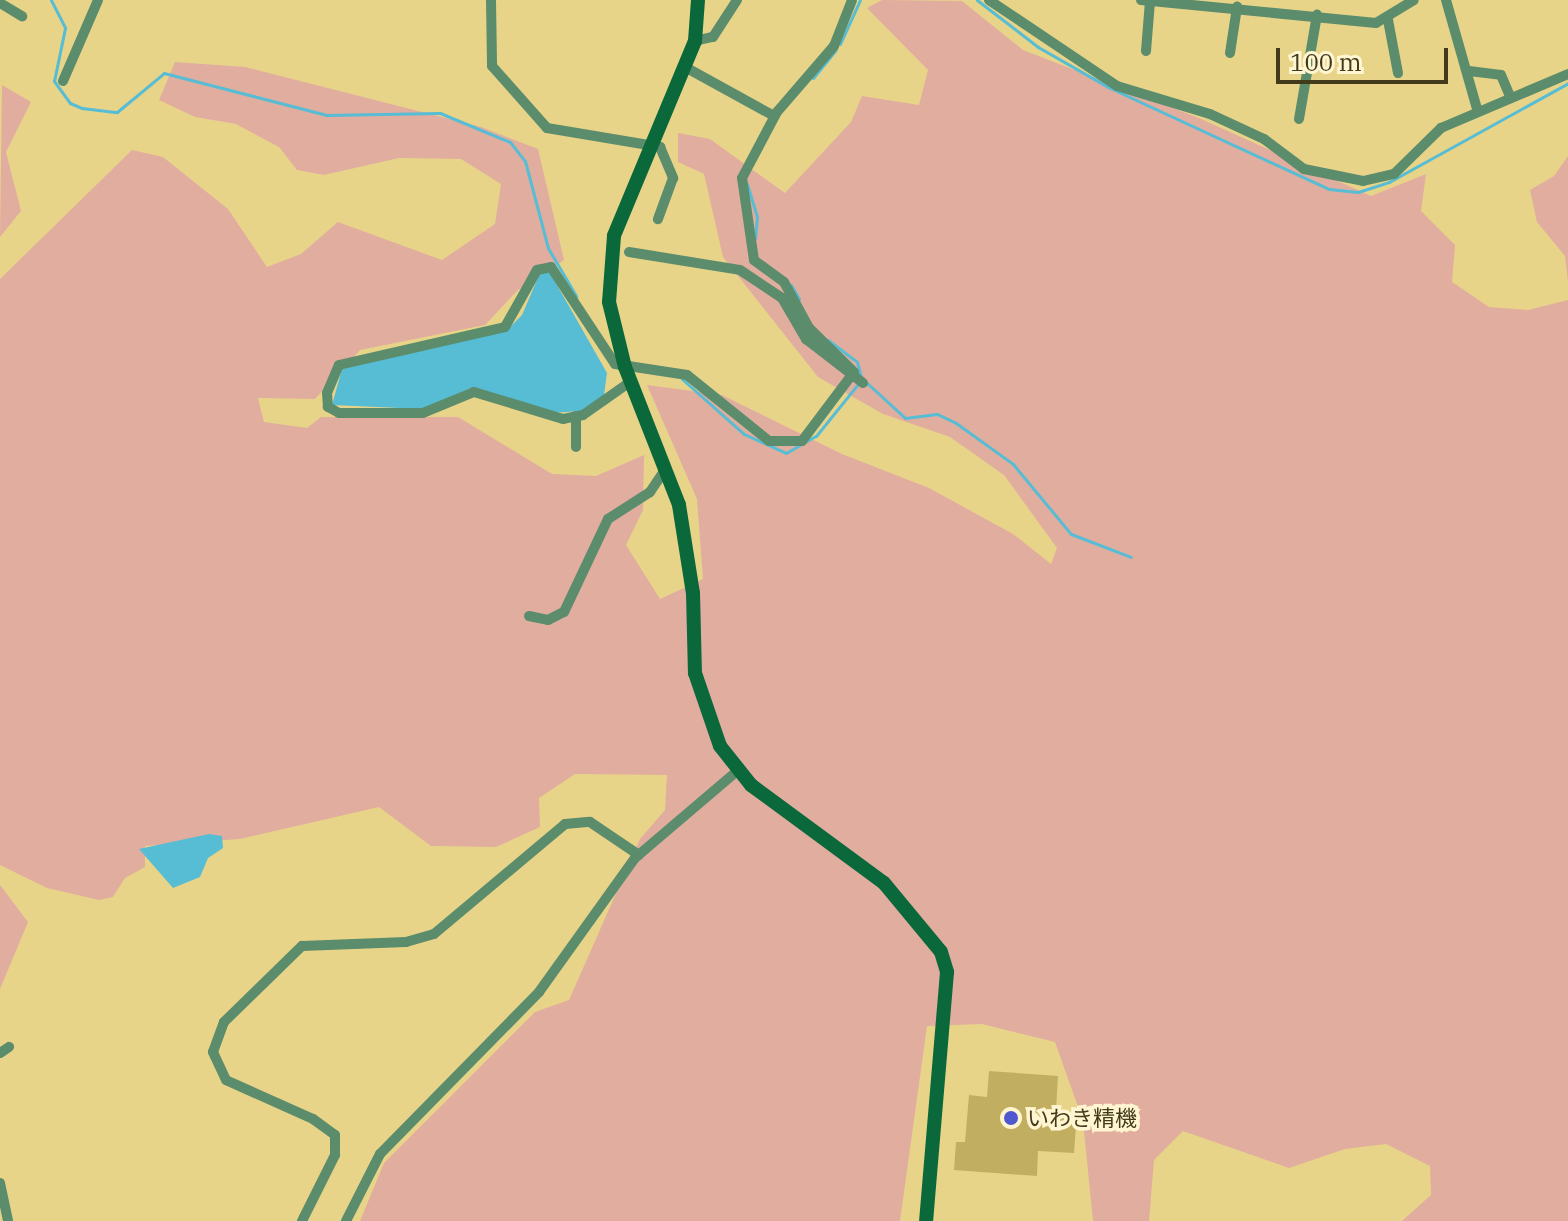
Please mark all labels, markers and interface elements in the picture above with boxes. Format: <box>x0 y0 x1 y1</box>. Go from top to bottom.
scale bar <box>1280 32 1452 82</box>
text: 100 m <box>1290 46 1362 78</box>
place label: いわき精機 <box>1027 1105 1137 1131</box>
marker: いわき精機 <box>1002 1109 1020 1127</box>

